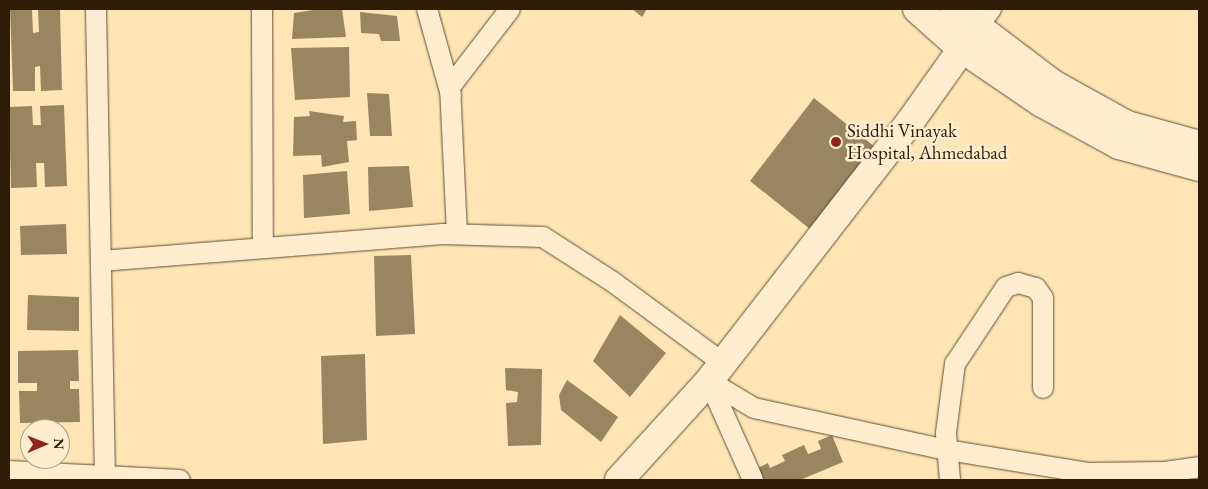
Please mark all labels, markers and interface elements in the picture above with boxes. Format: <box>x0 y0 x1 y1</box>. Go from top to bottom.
place label: Siddhi Vinayak Hospital, Ahmedabad <box>847 120 1007 164</box>
marker: Siddhi Vinayak Hospital, Ahmedabad <box>829 135 843 149</box>
north arrow <box>20 419 70 469</box>
text: N <box>50 438 68 450</box>

